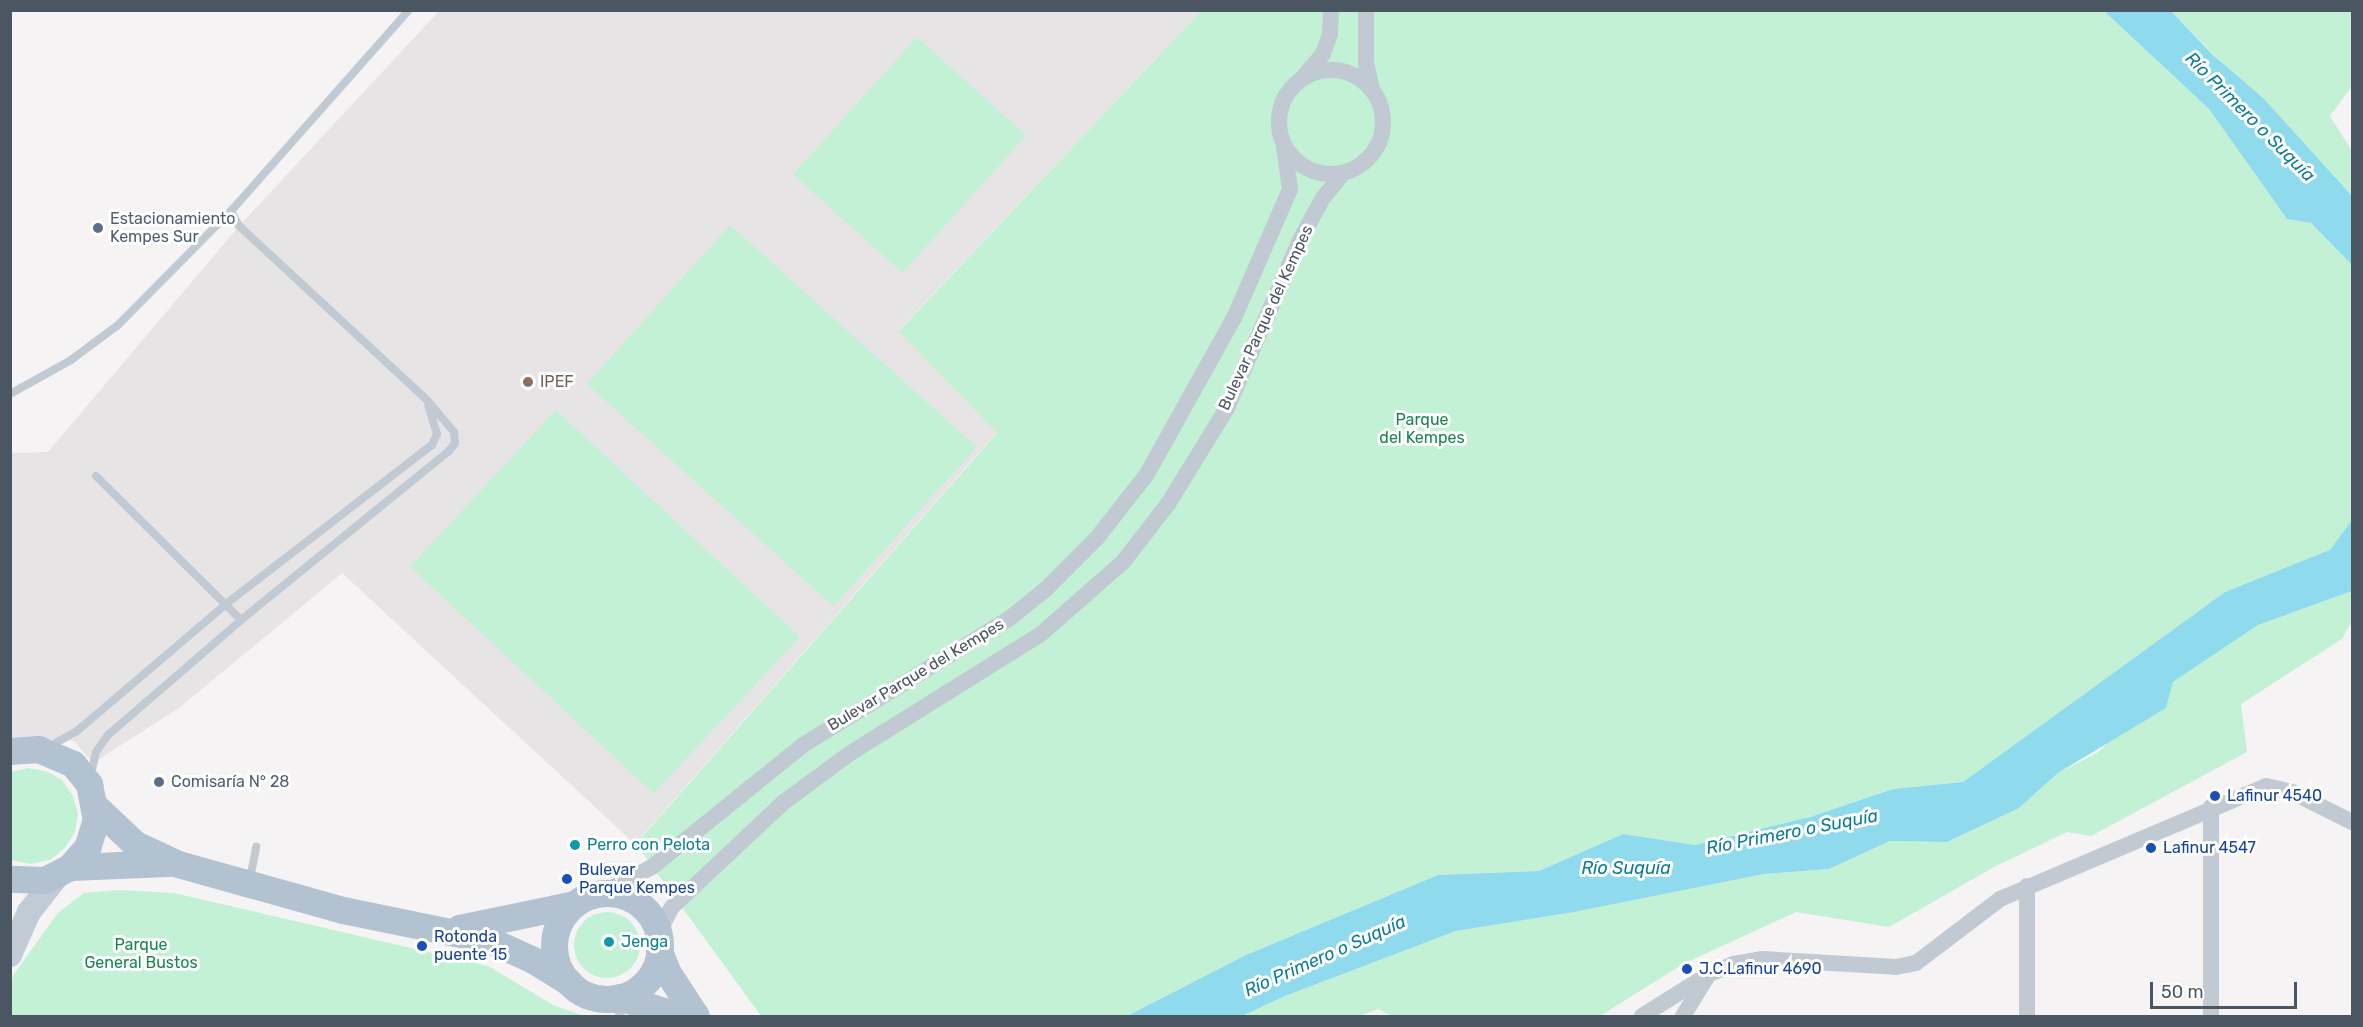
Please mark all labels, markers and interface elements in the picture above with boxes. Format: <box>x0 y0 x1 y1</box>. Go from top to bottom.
water label: Río Primero o Suquía <box>2181 48 2319 186</box>
place label: Estacionamiento Kempes Sur <box>110 209 235 247</box>
marker: Estacionamiento Kempes Sur <box>91 221 105 235</box>
street label: Bulevar Parque del Kempes <box>1215 222 1317 414</box>
place label: IPEF <box>540 372 574 392</box>
marker: IPEF <box>521 375 535 389</box>
park label: Parque del Kempes <box>1379 410 1465 448</box>
street label: Bulevar Parque del Kempes <box>824 615 1008 735</box>
place label: Comisaría N° 28 <box>171 772 289 792</box>
marker: Comisaría N° 28 <box>152 775 166 789</box>
place label: Lafinur 4540 <box>2227 786 2322 806</box>
marker: Lafinur 4540 <box>2208 789 2222 803</box>
water label: Río Primero o Suquía <box>1704 805 1880 859</box>
place label: Perro con Pelota <box>587 835 710 855</box>
marker: Perro con Pelota <box>568 838 582 852</box>
place label: Lafinur 4547 <box>2163 838 2256 858</box>
marker: Lafinur 4547 <box>2144 841 2158 855</box>
water label: Río Suquía <box>1581 857 1671 879</box>
place label: Bulevar Parque Kempes <box>579 860 695 898</box>
marker: Bulevar Parque Kempes <box>560 872 574 886</box>
water label: Río Primero o Suquía <box>1241 911 1409 1001</box>
place label: Rotonda puente 15 <box>434 927 507 965</box>
place label: Jenga <box>621 932 668 952</box>
park label: Parque General Bustos <box>84 935 198 973</box>
marker: Jenga <box>602 935 616 949</box>
marker: Rotonda puente 15 <box>415 939 429 953</box>
place label: J.C.Lafinur 4690 <box>1699 959 1822 979</box>
marker: J.C.Lafinur 4690 <box>1680 962 1694 976</box>
scale bar <box>2153 970 2300 1008</box>
text: 50 m <box>2161 981 2204 1003</box>

